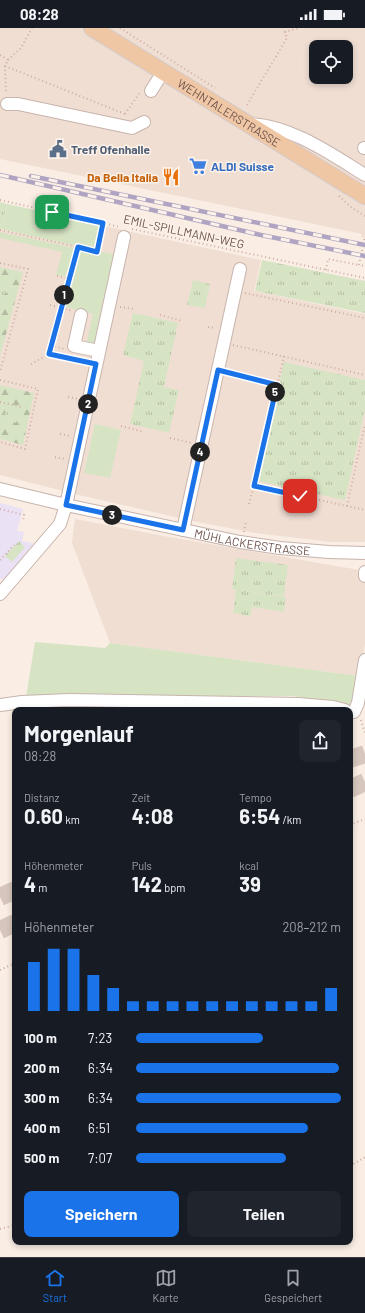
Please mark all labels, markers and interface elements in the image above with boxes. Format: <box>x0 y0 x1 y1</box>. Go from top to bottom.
text: 08:28 <box>20 5 59 23</box>
map controls <box>309 40 353 84</box>
button: locate <box>309 40 353 84</box>
street label: WEHNTALERSTRASSE <box>175 75 283 149</box>
public building icon: Treff Ofenhalle <box>48 139 68 159</box>
place label: Treff Ofenhalle <box>71 142 150 156</box>
supermarket icon: ALDI Suisse <box>188 156 208 176</box>
place label: ALDI Suisse <box>211 159 275 173</box>
restaurant icon: Da Bella Italia <box>161 167 181 187</box>
place label: Da Bella Italia <box>87 170 158 184</box>
pin <box>35 195 69 229</box>
icon: arrive <box>41 201 63 223</box>
street label: EMIL-SPILLMANN-WEG <box>122 211 246 251</box>
pin: 1 <box>54 285 74 305</box>
text: 1 <box>62 288 66 301</box>
pin: 5 <box>265 382 285 402</box>
text: 5 <box>272 385 278 398</box>
pin: 2 <box>78 394 98 414</box>
text: 2 <box>85 397 91 410</box>
pin: 4 <box>190 442 210 462</box>
text: 4 <box>197 445 203 458</box>
pin <box>283 479 317 513</box>
icon: check <box>289 485 311 507</box>
pin: 3 <box>102 505 122 525</box>
text: 3 <box>109 508 115 521</box>
street label: MÜHLACKERSTRASSE <box>193 525 311 557</box>
text: Morgenlauf <box>24 720 134 746</box>
button: share <box>299 720 341 762</box>
text: 08:28 <box>24 748 56 764</box>
text: Distanz <box>24 791 59 804</box>
text: Zeit <box>132 791 150 804</box>
text: Tempo <box>239 791 272 804</box>
text: 0.60 <box>24 804 63 828</box>
text: 4:08 <box>132 804 173 828</box>
text: 6:54 <box>239 804 280 828</box>
text: km <box>63 813 80 826</box>
text: /km <box>280 813 301 826</box>
text: Höhenmeter <box>24 859 83 872</box>
text: Puls <box>132 859 152 872</box>
text: kcal <box>239 859 259 872</box>
text: 4 <box>24 872 36 896</box>
text: 142 <box>132 872 162 896</box>
text: 39 <box>239 872 261 896</box>
text: m <box>36 881 47 894</box>
text: bpm <box>162 881 185 894</box>
text: Höhenmeter <box>24 919 94 935</box>
text: 208–212 m <box>282 919 341 935</box>
text: 100 m <box>24 1030 57 1046</box>
text: 7:23 <box>88 1030 112 1046</box>
text: 200 m <box>24 1060 60 1076</box>
text: 6:34 <box>88 1060 113 1076</box>
text: 300 m <box>24 1090 59 1106</box>
text: 6:34 <box>88 1090 113 1106</box>
text: 400 m <box>24 1120 60 1136</box>
text: 6:51 <box>88 1120 110 1136</box>
text: 500 m <box>24 1150 59 1166</box>
text: 7:07 <box>88 1150 112 1166</box>
button: Speichern <box>24 1191 179 1237</box>
button: Teilen <box>187 1191 341 1237</box>
tab: Start <box>43 1267 67 1304</box>
tab: Karte <box>152 1267 179 1304</box>
tab: Gespeichert <box>264 1267 322 1304</box>

